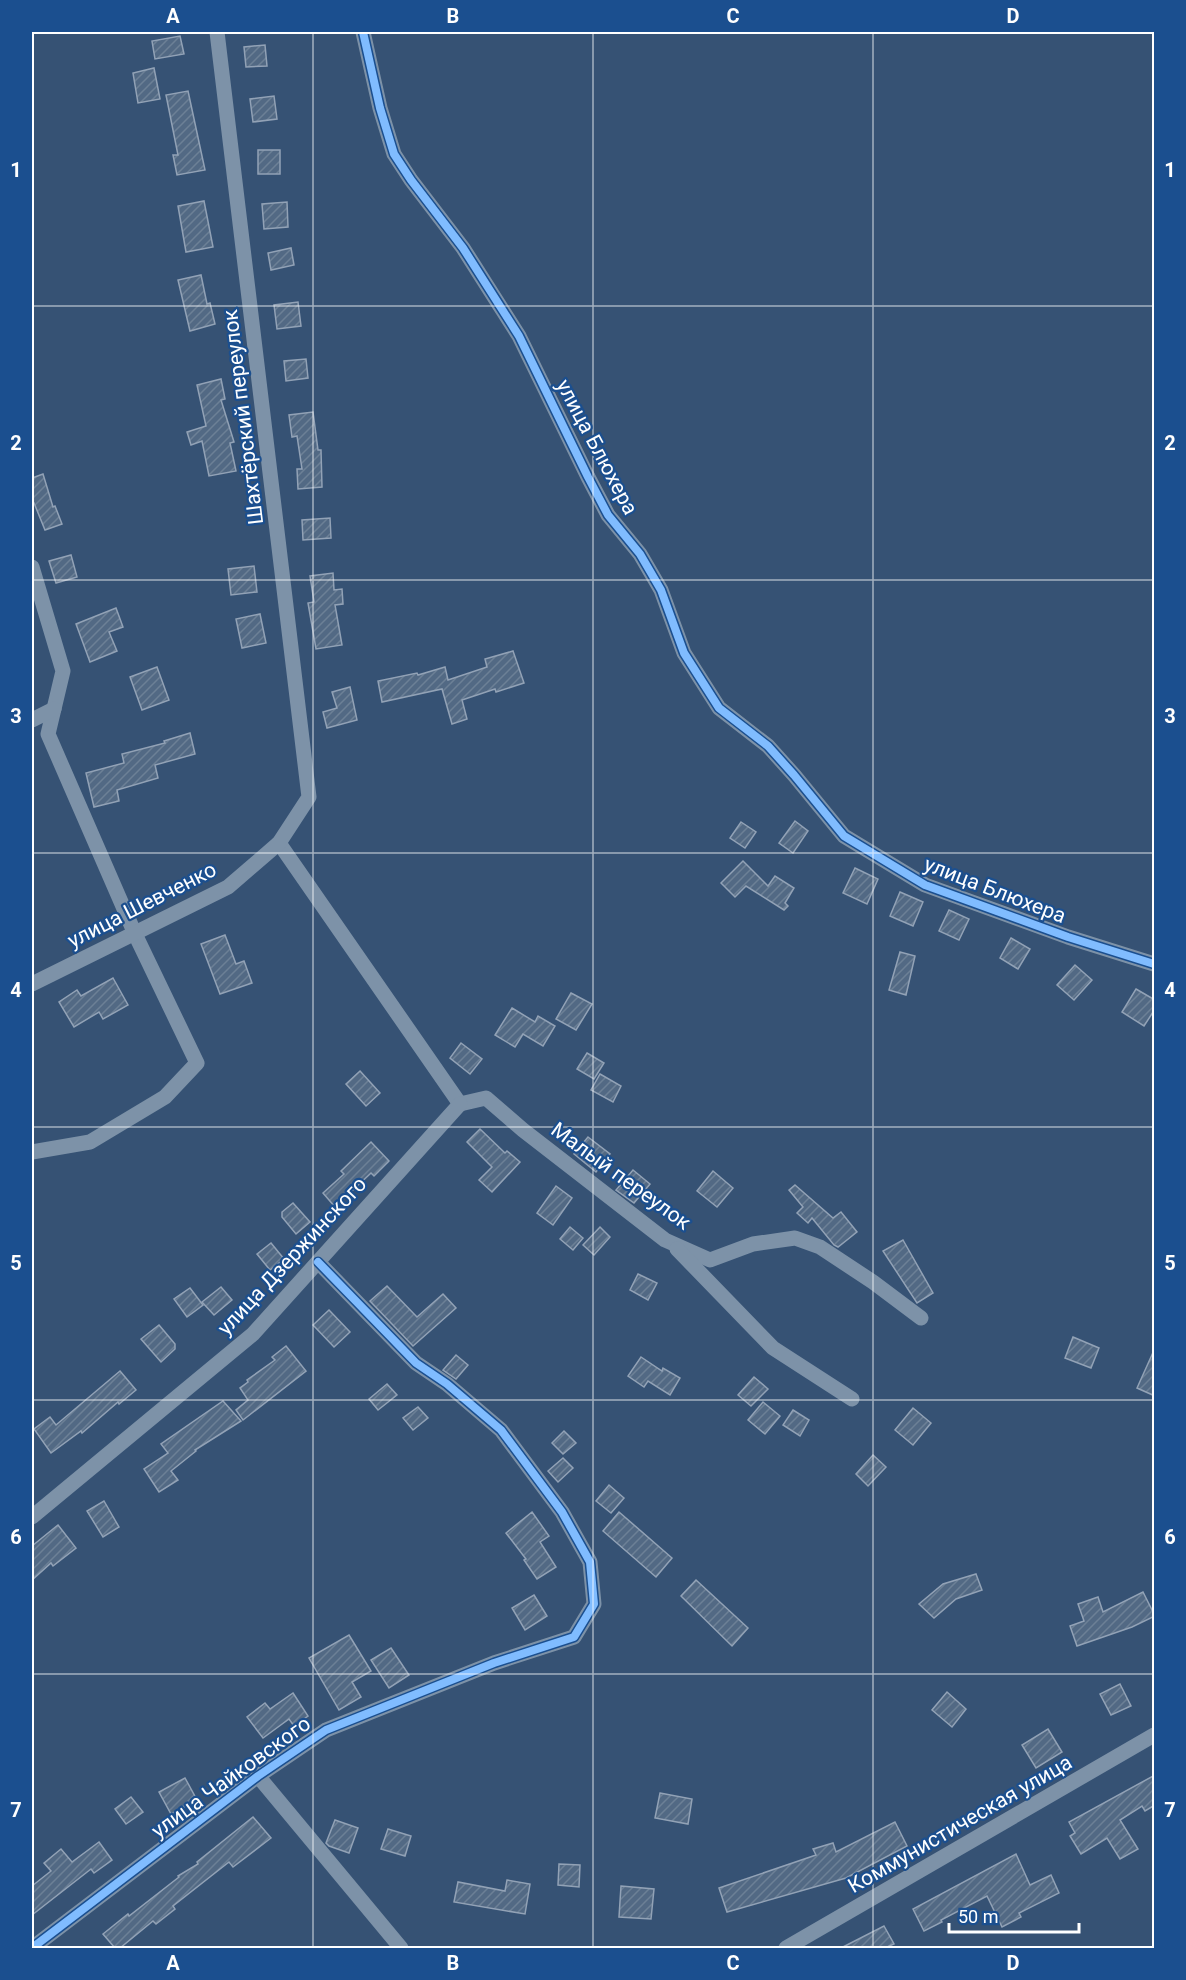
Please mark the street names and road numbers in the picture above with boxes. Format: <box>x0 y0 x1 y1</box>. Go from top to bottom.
street label: Шахтёрский переулок <box>218 307 268 526</box>
street label: улица Блюхера <box>551 375 643 519</box>
street label: улица Блюхера <box>921 852 1069 928</box>
street label: улица Шевченко <box>64 857 220 953</box>
street label: Малый переулок <box>547 1117 696 1235</box>
street label: улица Дзержинского <box>213 1172 371 1340</box>
street label: улица Чайковского <box>147 1711 315 1843</box>
street label: Коммунистическая улица <box>844 1750 1076 1898</box>

